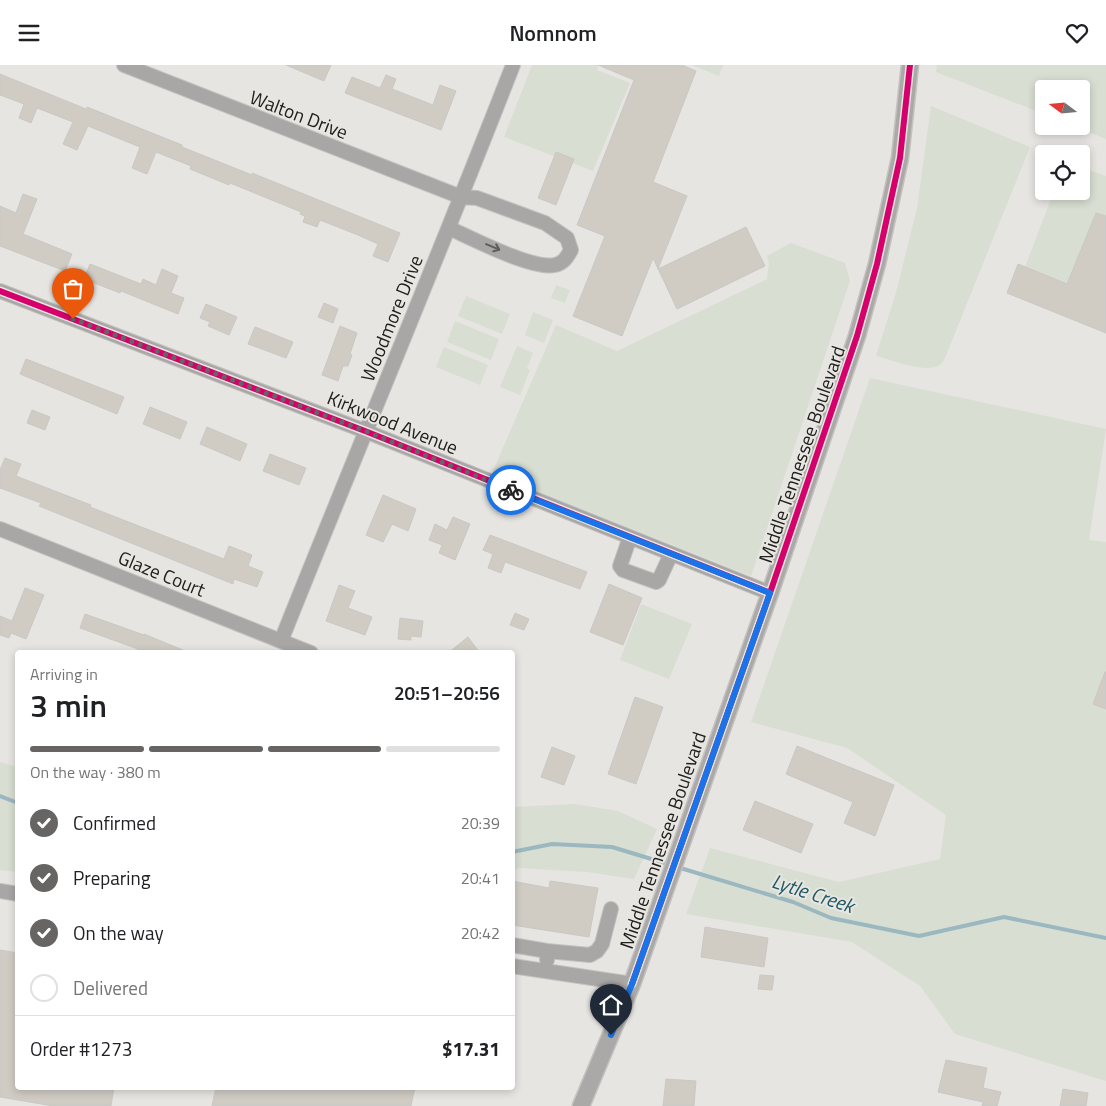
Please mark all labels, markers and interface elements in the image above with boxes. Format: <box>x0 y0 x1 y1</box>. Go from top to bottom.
text: Nomnom <box>509 16 597 50</box>
icon: menu <box>15 19 43 47</box>
icon: heart <box>1063 19 1091 47</box>
north arrow <box>1035 80 1090 135</box>
map controls <box>1035 80 1090 200</box>
street label: Walton Drive <box>246 82 352 146</box>
button: locate <box>1035 145 1090 200</box>
one-way arrow <box>485 243 500 253</box>
street label: Woodmore Drive <box>352 250 430 386</box>
pin <box>52 268 94 319</box>
icon: bag <box>59 275 87 303</box>
street label: Middle Tennessee Boulevard <box>750 342 852 566</box>
street label: Kirkwood Avenue <box>323 383 463 461</box>
courier <box>486 465 536 515</box>
icon: bike <box>497 476 525 504</box>
street label: Glaze Court <box>114 542 210 604</box>
text: Arriving in <box>30 662 98 686</box>
text: 20:51–20:56 <box>394 678 500 707</box>
text: 3 min <box>30 681 107 729</box>
street label: Middle Tennessee Boulevard <box>611 728 713 952</box>
text: On the way · 380 m <box>30 760 161 784</box>
text: Confirmed <box>73 808 156 837</box>
icon: check <box>30 809 58 837</box>
text: 20:39 <box>461 811 500 835</box>
text: Preparing <box>73 863 150 892</box>
icon: check <box>30 864 58 892</box>
water label: Lytle Creek <box>768 865 860 921</box>
text: 20:41 <box>461 866 500 890</box>
text: On the way <box>73 918 164 947</box>
icon: check <box>30 919 58 947</box>
text: 20:42 <box>461 921 500 945</box>
text: Delivered <box>73 973 148 1002</box>
pin <box>590 984 632 1035</box>
icon: home <box>597 991 625 1019</box>
text: Order #1273 <box>30 1034 132 1063</box>
text: $17.31 <box>442 1034 500 1063</box>

